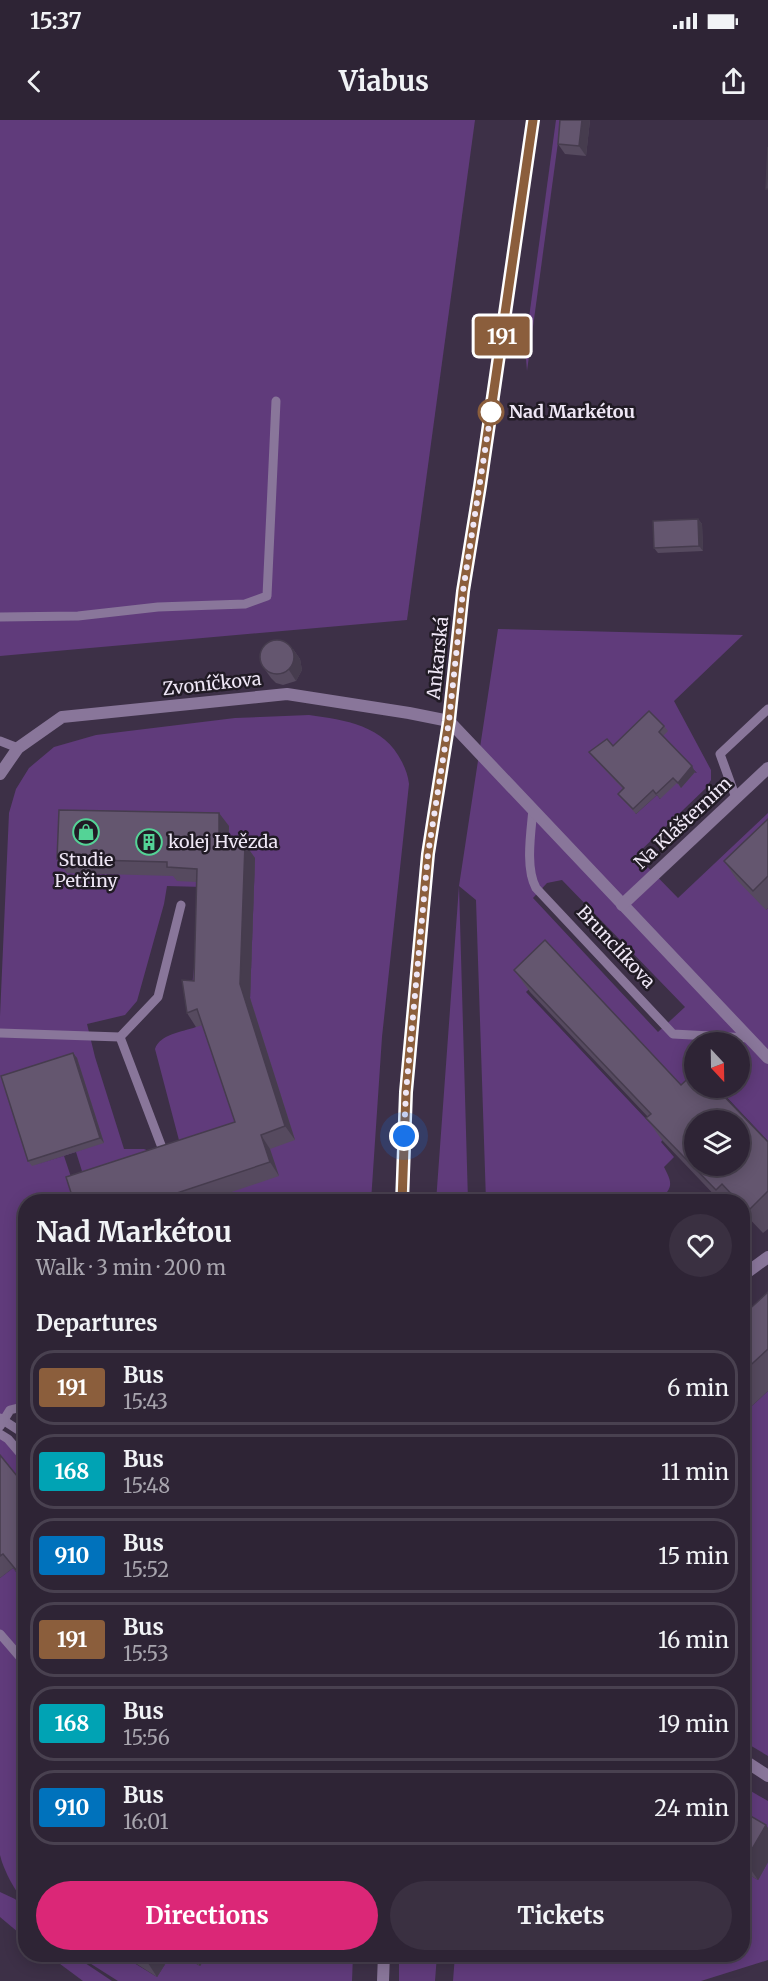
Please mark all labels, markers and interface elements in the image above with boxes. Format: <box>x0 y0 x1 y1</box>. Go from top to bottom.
text: 15:37 <box>30 7 82 35</box>
text: Viabus <box>339 64 429 98</box>
icon: back <box>18 65 51 98</box>
icon: share <box>717 65 750 98</box>
line badge: 191 <box>468 316 536 356</box>
text: 191 <box>487 323 517 350</box>
marker: Nad Markétou <box>478 399 504 425</box>
place label: Nad Markétou <box>509 400 635 423</box>
street label: Ankarská <box>422 615 453 702</box>
street label: Zvoníčkova <box>161 667 263 700</box>
street label: Na Klášterním <box>629 772 736 874</box>
shop icon: Studie Petřiny <box>71 817 101 847</box>
building icon: kolej Hvězda <box>134 827 164 857</box>
place label: kolej Hvězda <box>168 830 279 853</box>
place label: Studie Petřiny <box>54 848 118 892</box>
street label: Brunclíkova <box>572 900 661 993</box>
north arrow <box>684 1032 750 1098</box>
map controls <box>684 1032 750 1176</box>
button: layers <box>684 1110 750 1176</box>
your location <box>389 1121 419 1151</box>
text: Nad Markétou <box>36 1214 232 1250</box>
button: heart <box>669 1214 732 1277</box>
text: Walk · 3 min · 200 m <box>36 1255 226 1280</box>
text: Departures <box>36 1309 158 1337</box>
text: Bus <box>123 1361 164 1389</box>
text: 191 <box>57 1374 87 1401</box>
text: 6 min <box>667 1374 729 1402</box>
text: 15:43 <box>123 1389 168 1414</box>
text: Bus <box>123 1445 164 1473</box>
text: 168 <box>55 1458 89 1485</box>
text: 11 min <box>661 1458 729 1486</box>
text: 15:48 <box>123 1473 170 1498</box>
text: Bus <box>123 1529 164 1557</box>
text: 910 <box>55 1542 89 1569</box>
text: 15 min <box>658 1542 729 1570</box>
text: 15:52 <box>123 1557 169 1582</box>
text: Bus <box>123 1613 164 1641</box>
text: 191 <box>57 1626 87 1653</box>
text: 16 min <box>658 1626 729 1654</box>
text: 15:53 <box>123 1641 169 1666</box>
text: Bus <box>123 1697 164 1725</box>
text: 168 <box>55 1710 89 1737</box>
text: 19 min <box>658 1710 729 1738</box>
text: 15:56 <box>123 1725 170 1750</box>
text: Bus <box>123 1781 164 1809</box>
text: 910 <box>55 1794 89 1821</box>
text: 24 min <box>654 1794 729 1822</box>
text: 16:01 <box>123 1809 169 1834</box>
button: Directions <box>36 1881 378 1950</box>
button: Tickets <box>390 1881 732 1950</box>

